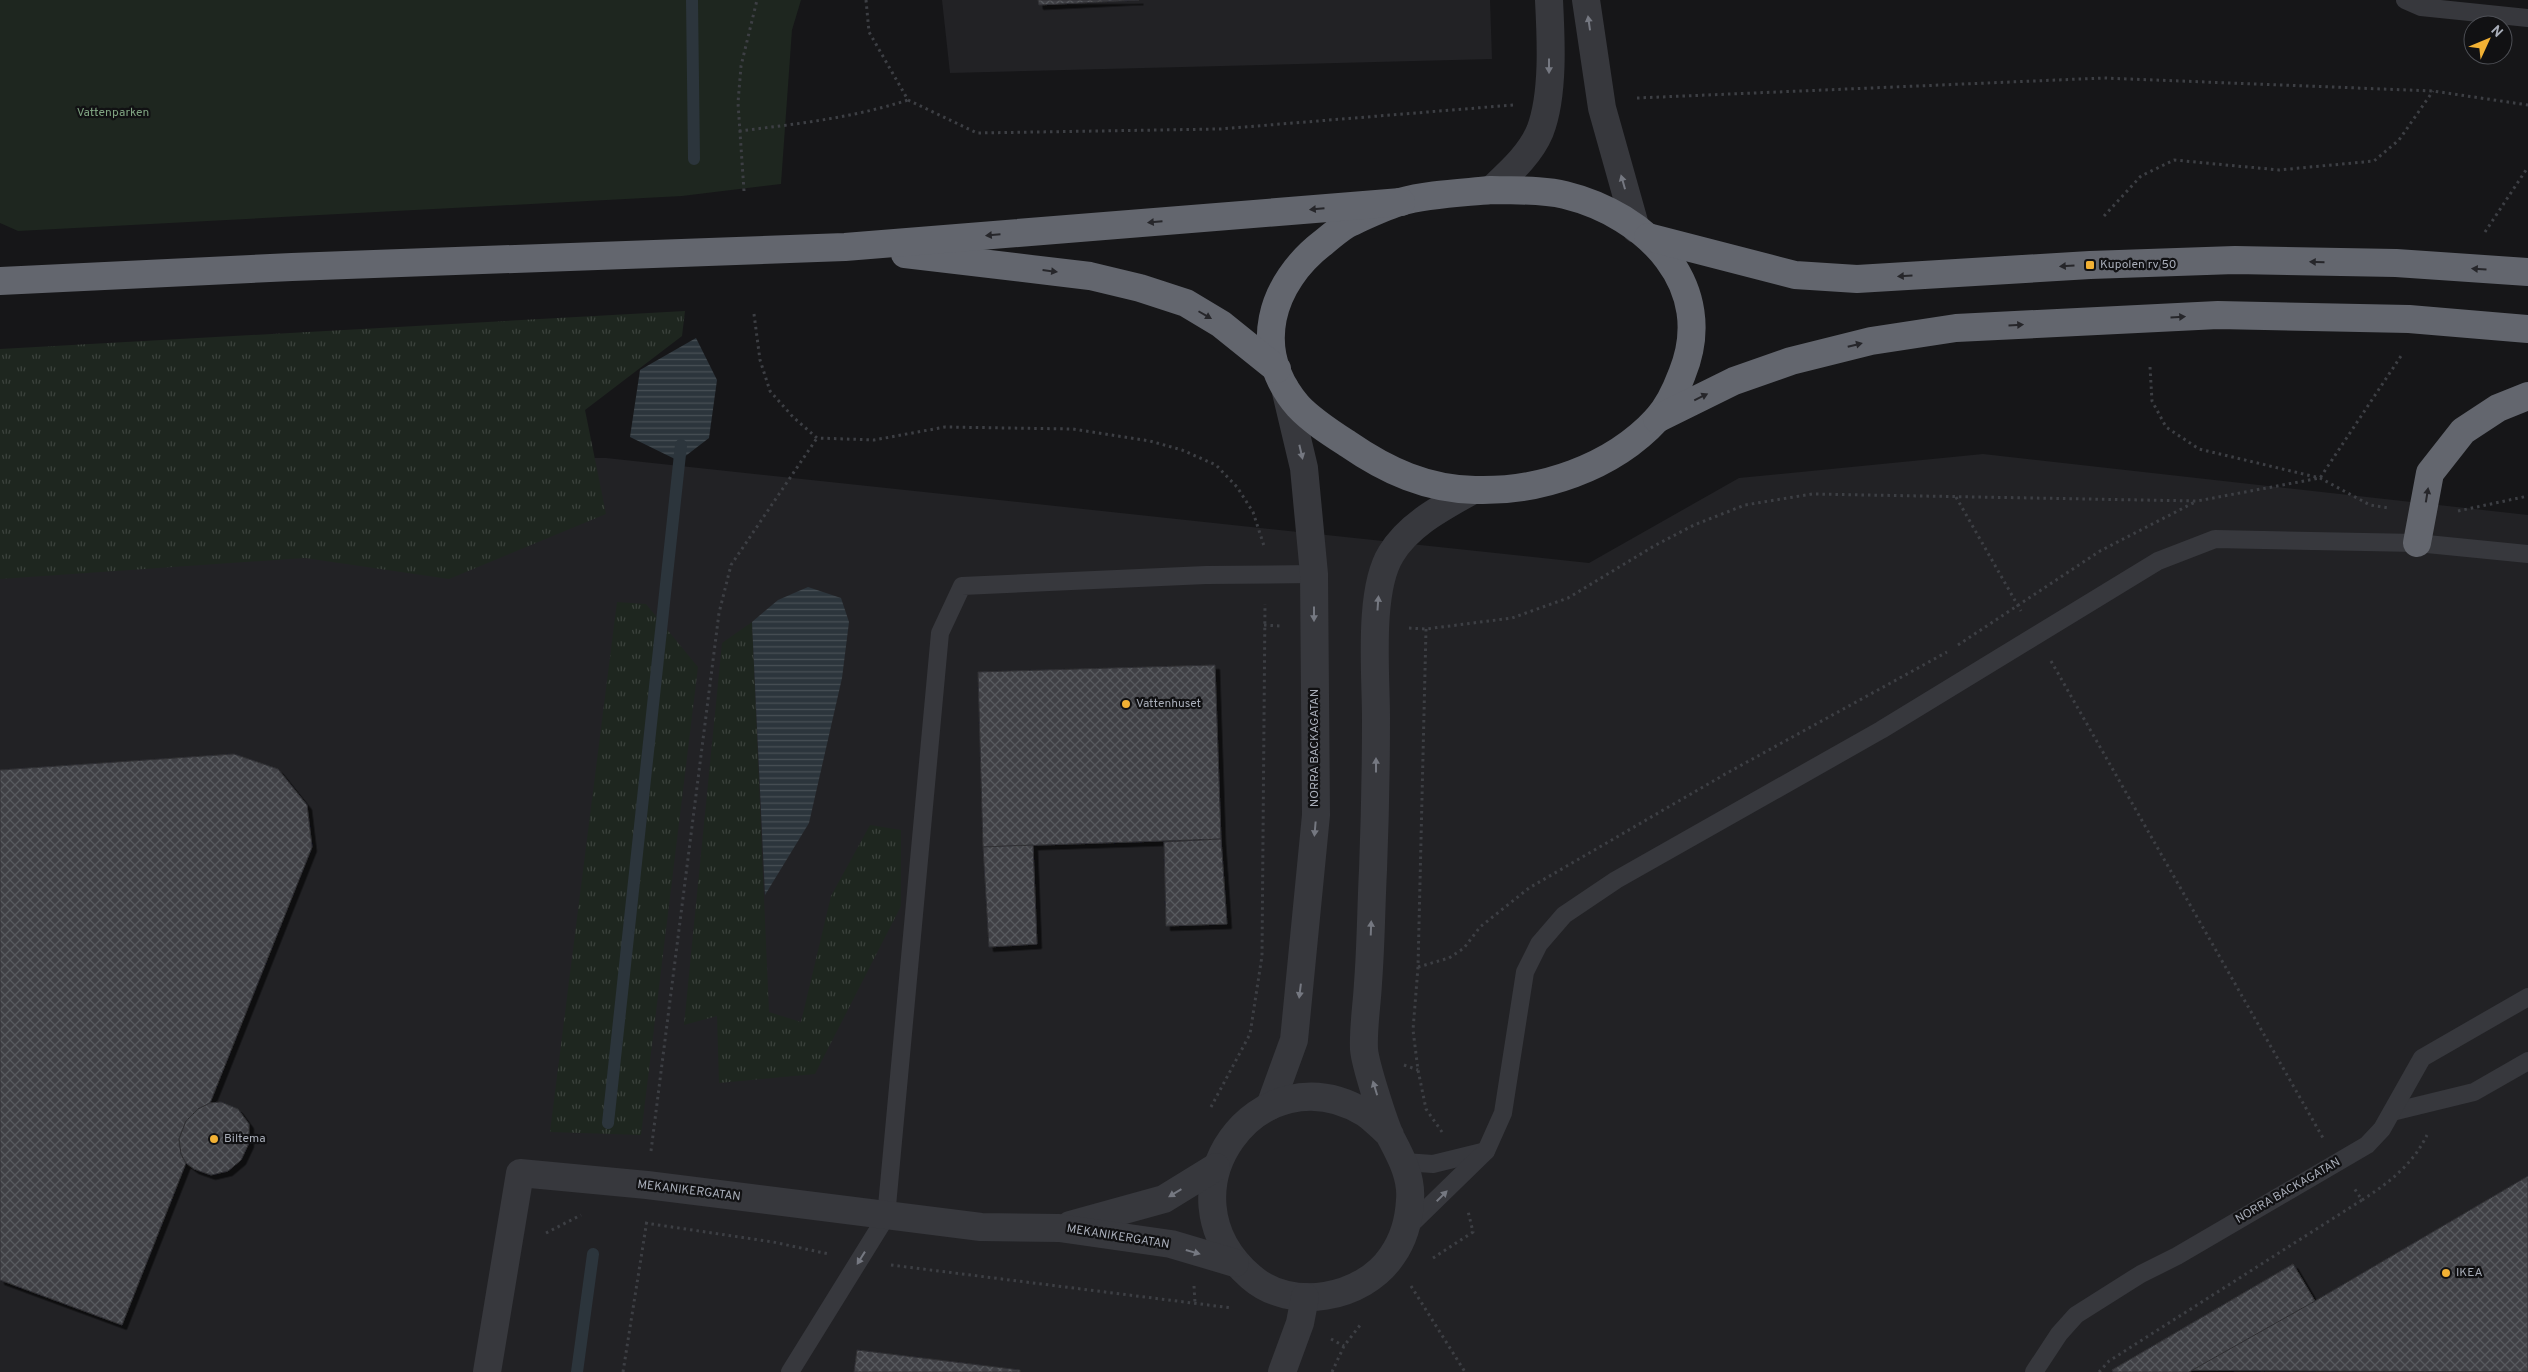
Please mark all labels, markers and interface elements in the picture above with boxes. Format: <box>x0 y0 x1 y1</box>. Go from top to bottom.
one-way arrow <box>1585 15 1593 31</box>
north arrow <box>2463 15 2513 65</box>
text: N <box>2487 22 2506 42</box>
one-way arrow <box>1545 58 1553 74</box>
park label: Vattenparken <box>77 105 149 121</box>
one-way arrow <box>1619 174 1627 190</box>
one-way arrow <box>1309 205 1325 213</box>
one-way arrow <box>1147 218 1163 226</box>
one-way arrow <box>985 231 1001 239</box>
place label: Kupolen rv 50 <box>2100 257 2177 273</box>
one-way arrow <box>2309 257 2325 265</box>
marker: Kupolen rv 50 <box>2084 259 2096 271</box>
one-way arrow <box>2059 263 2075 271</box>
one-way arrow <box>2471 265 2487 273</box>
one-way arrow <box>1042 267 1058 275</box>
one-way arrow <box>1897 273 1913 281</box>
one-way arrow <box>1199 310 1212 319</box>
one-way arrow <box>2170 313 2186 321</box>
one-way arrow <box>2008 321 2024 329</box>
one-way arrow <box>1847 341 1862 349</box>
one-way arrow <box>1694 393 1708 401</box>
one-way arrow <box>1297 445 1305 460</box>
one-way arrow <box>2423 486 2431 502</box>
one-way arrow <box>1374 595 1382 611</box>
one-way arrow <box>1310 606 1318 622</box>
street label: NORRA BACKAGATAN <box>1307 689 1323 807</box>
place label: Vattenhuset <box>1136 696 1201 712</box>
marker: Vattenhuset <box>1120 698 1132 710</box>
one-way arrow <box>1372 757 1380 773</box>
one-way arrow <box>1310 821 1318 837</box>
one-way arrow <box>1367 919 1375 935</box>
one-way arrow <box>1296 983 1304 999</box>
one-way arrow <box>1371 1081 1379 1096</box>
place label: Biltema <box>224 1131 266 1147</box>
marker: Biltema <box>208 1133 220 1145</box>
street label: NORRA BACKAGATAN <box>2233 1154 2343 1228</box>
street label: MEKANIKERGATAN <box>636 1177 742 1205</box>
one-way arrow <box>1168 1189 1181 1198</box>
one-way arrow <box>1435 1190 1447 1202</box>
street label: MEKANIKERGATAN <box>1065 1221 1171 1253</box>
one-way arrow <box>1185 1248 1200 1256</box>
one-way arrow <box>856 1252 865 1265</box>
place label: IKEA <box>2456 1265 2483 1281</box>
marker: IKEA <box>2440 1267 2452 1279</box>

